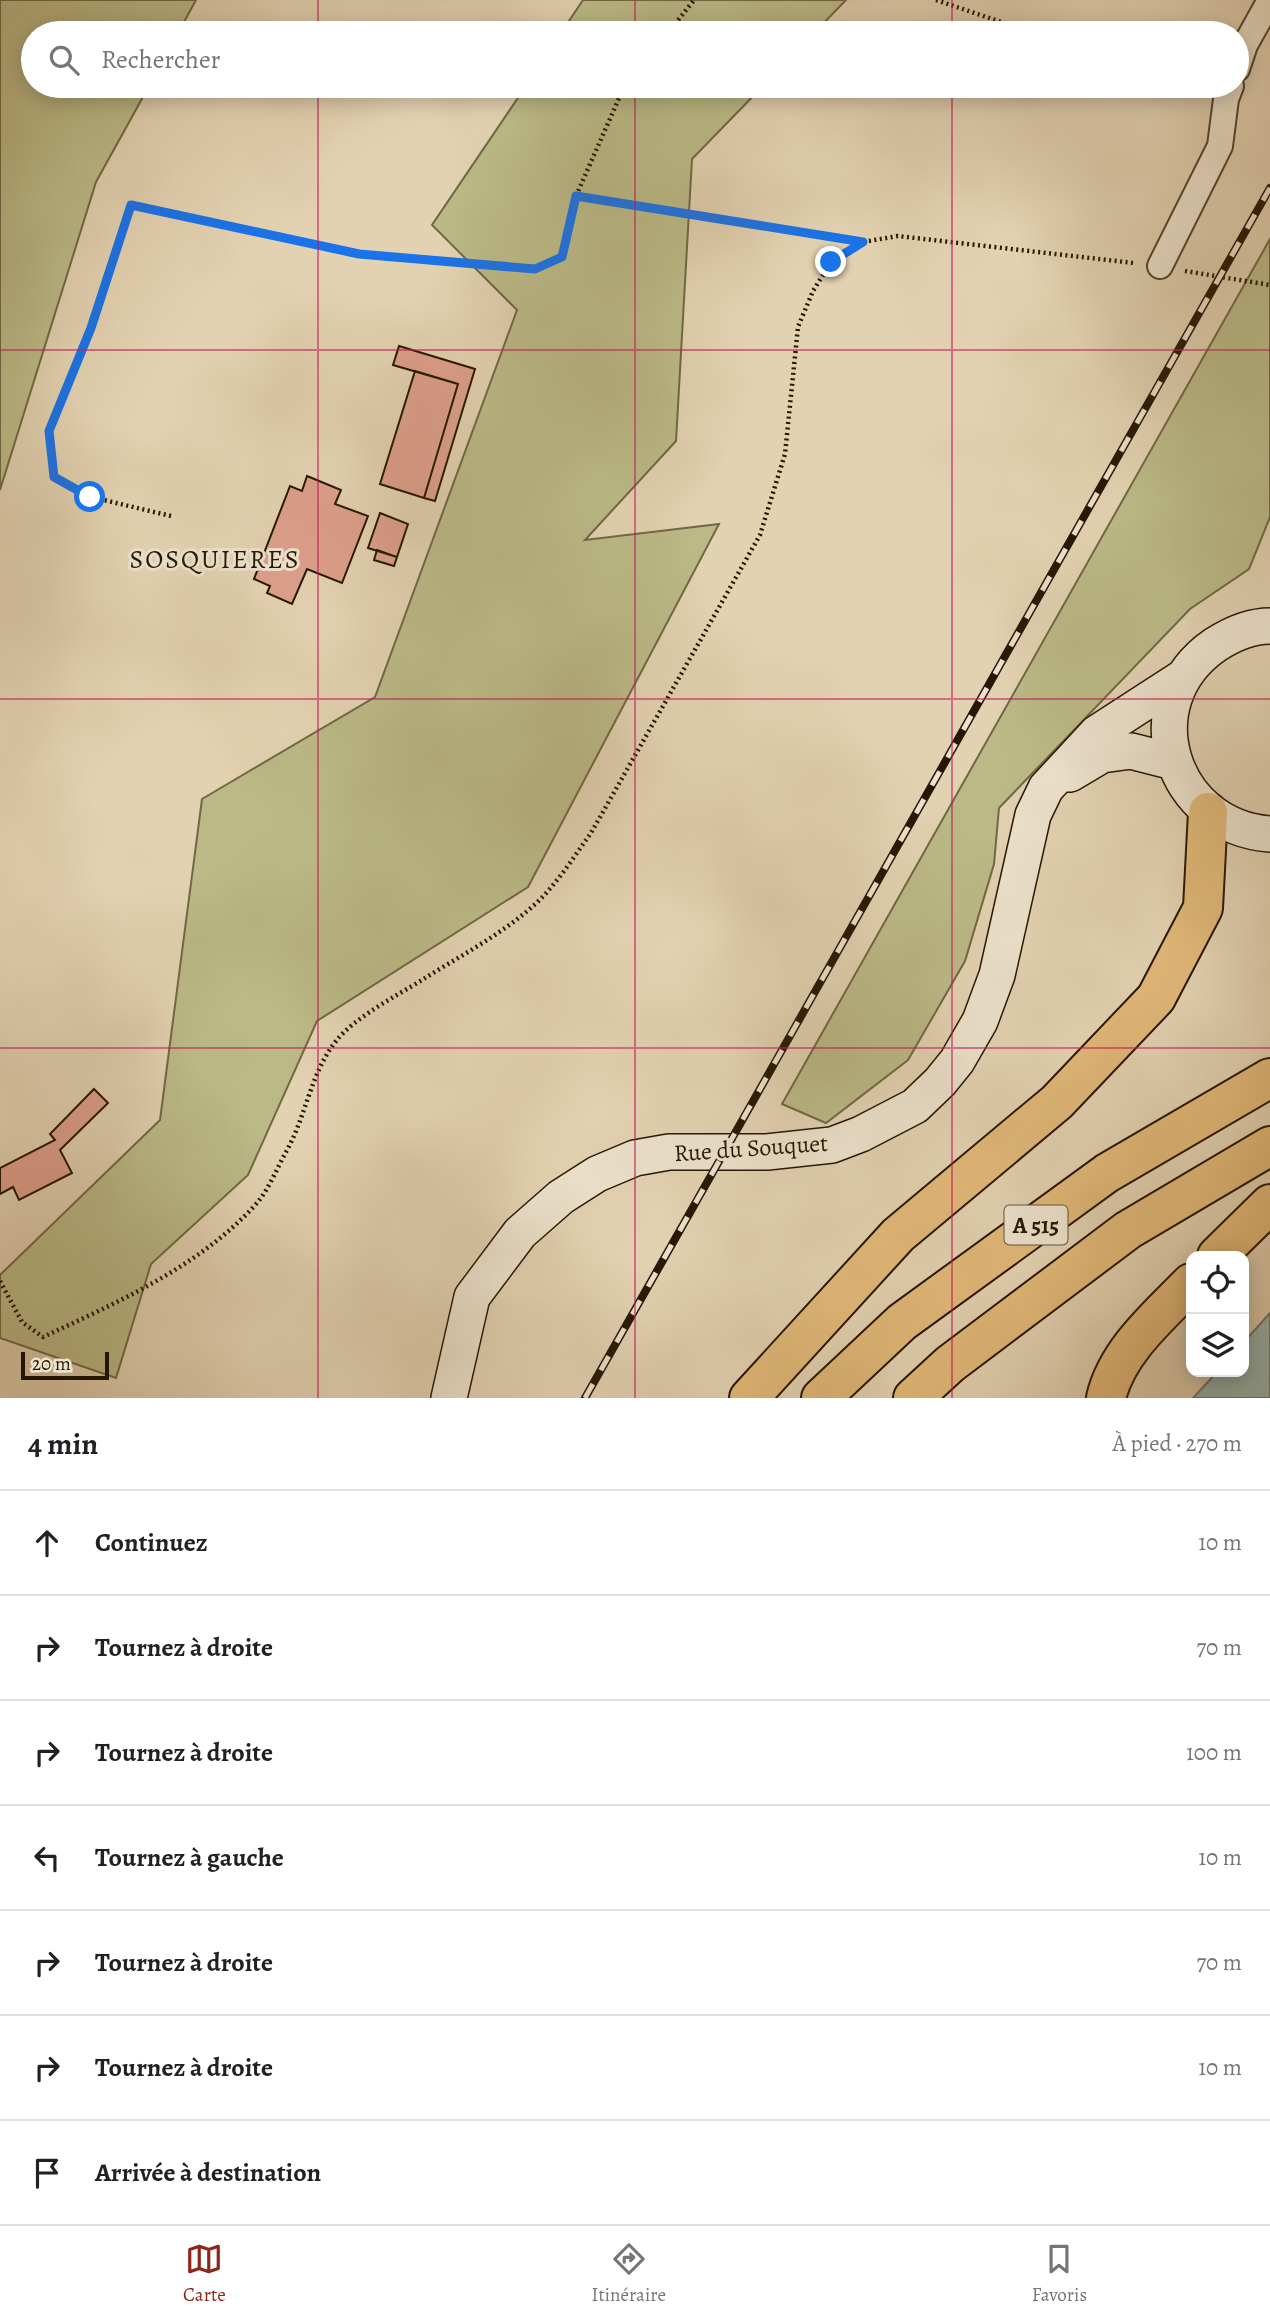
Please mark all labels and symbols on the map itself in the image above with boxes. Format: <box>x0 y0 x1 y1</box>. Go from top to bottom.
route end <box>815 246 846 277</box>
route start <box>74 481 105 512</box>
district label: SOSQUIERES <box>129 542 301 577</box>
street label: Rue du Souquet <box>673 1127 829 1169</box>
road number: A 515 <box>1004 1206 1068 1244</box>
scale bar <box>21 1349 108 1381</box>

